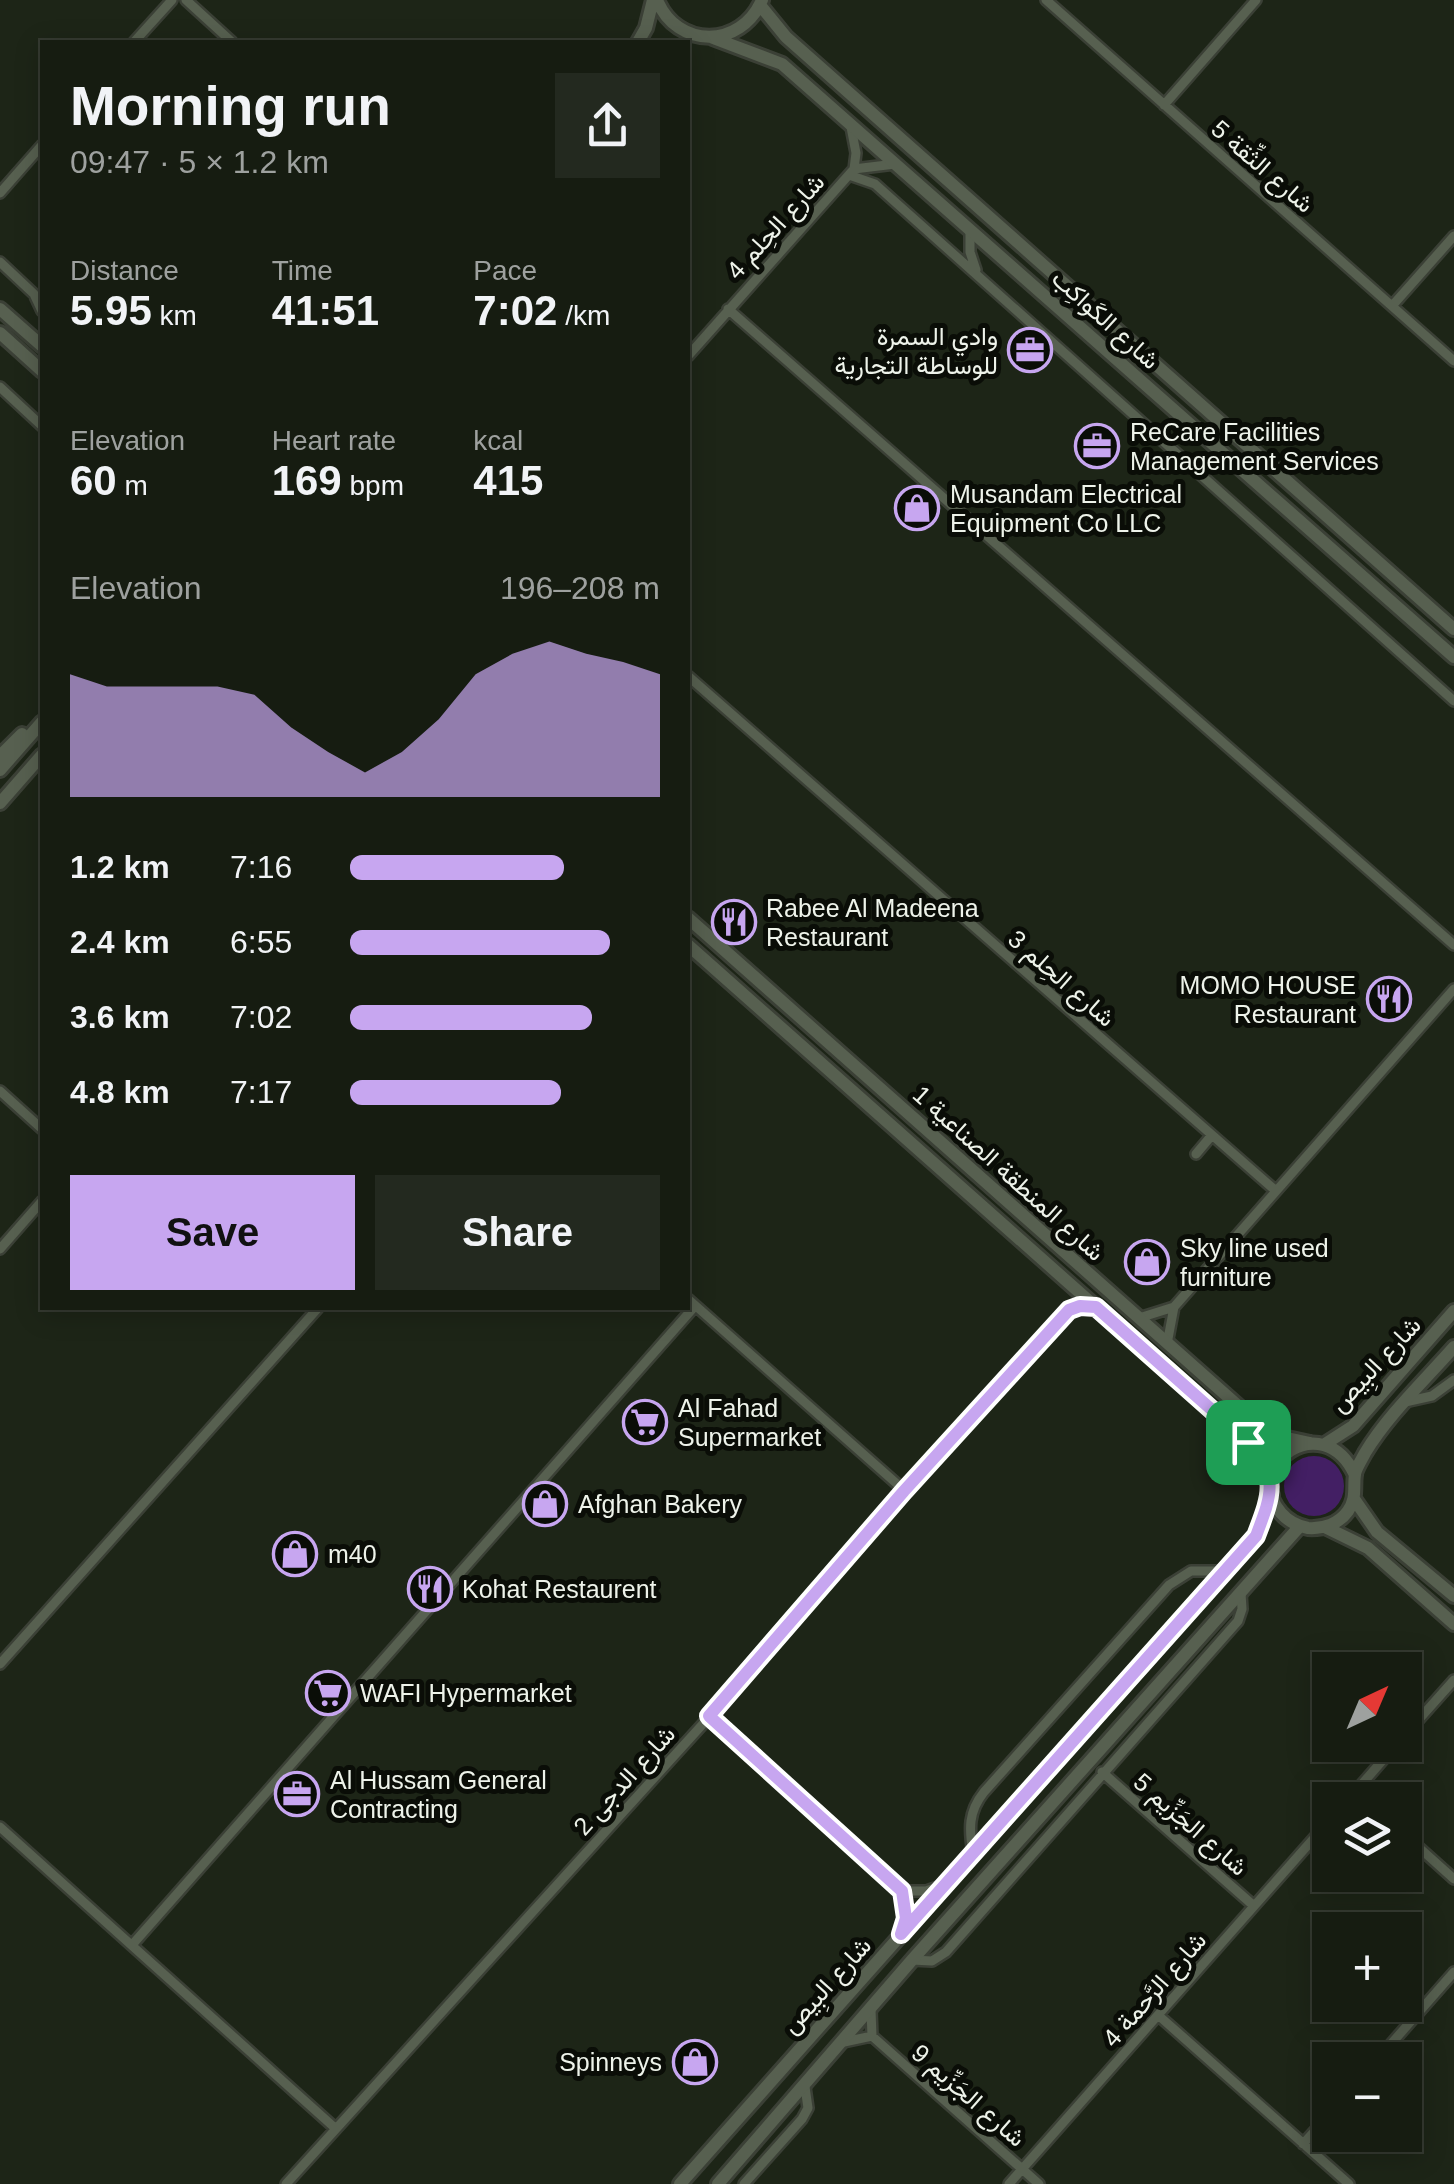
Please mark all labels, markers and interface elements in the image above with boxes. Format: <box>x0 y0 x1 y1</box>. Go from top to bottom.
button: share <box>555 73 660 178</box>
text: Morning run <box>70 75 391 137</box>
street label: شارع الثِّقة 5 <box>1204 111 1322 220</box>
text: 09:47 · 5 × 1.2 km <box>70 144 329 180</box>
street label: شارع الحِلم 4 <box>720 168 832 286</box>
text: Distance <box>70 255 179 286</box>
text: Time <box>272 255 333 286</box>
text: Pace <box>473 255 537 286</box>
street label: شارع الكَواكِب <box>1045 264 1165 377</box>
text: 5.95 <box>70 287 152 334</box>
text: 41:51 <box>272 287 379 334</box>
text: 7:02 <box>473 287 557 334</box>
text: km <box>152 300 197 331</box>
text: /km <box>557 300 610 331</box>
place label: وادي السمرة للوساطة التجارية <box>834 322 998 381</box>
office icon: وادي السمرة للوساطة التجارية <box>1007 327 1053 373</box>
place label: ReCare Facilities Management Services <box>1130 418 1379 475</box>
office icon: ReCare Facilities Management Services <box>1074 423 1120 469</box>
text: Elevation <box>70 425 185 456</box>
text: Heart rate <box>272 425 396 456</box>
text: kcal <box>473 425 523 456</box>
text: 60 <box>70 457 117 504</box>
text: 169 <box>272 457 342 504</box>
text: 415 <box>473 457 543 504</box>
text: m <box>117 470 148 501</box>
text: bpm <box>342 470 404 501</box>
place label: Musandam Electrical Equipment Co LLC <box>950 480 1182 537</box>
shop icon: Musandam Electrical Equipment Co LLC <box>894 485 940 531</box>
text: Elevation <box>70 570 202 606</box>
text: 196–208 m <box>500 570 660 606</box>
text: 1.2 km <box>70 849 170 885</box>
text: 7:16 <box>230 849 292 885</box>
place label: Rabee Al Madeena Restaurant <box>766 894 979 951</box>
restaurant icon: Rabee Al Madeena Restaurant <box>711 899 757 945</box>
text: 2.4 km <box>70 924 170 960</box>
text: 6:55 <box>230 924 292 960</box>
street label: شارع الحِلم 3 <box>1001 924 1121 1034</box>
place label: MOMO HOUSE Restaurant <box>1180 971 1356 1028</box>
restaurant icon: MOMO HOUSE Restaurant <box>1366 976 1412 1022</box>
text: 3.6 km <box>70 999 170 1035</box>
text: 7:02 <box>230 999 292 1035</box>
text: 4.8 km <box>70 1074 170 1110</box>
text: 7:17 <box>230 1074 292 1110</box>
street label: شارع المنطقة الصناعية 1 <box>906 1080 1110 1268</box>
button: Save <box>70 1175 355 1290</box>
button: Share <box>375 1175 660 1290</box>
place label: Sky line used furniture <box>1180 1234 1329 1291</box>
shop icon: Sky line used furniture <box>1124 1239 1170 1285</box>
street label: شارع البِيص <box>1324 1311 1431 1421</box>
place label: Al Fahad Supermarket <box>678 1394 821 1451</box>
supermarket icon: Al Fahad Supermarket <box>622 1399 668 1445</box>
pin <box>1206 1400 1291 1485</box>
icon: arrive <box>1221 1415 1276 1470</box>
shop icon: Afghan Bakery <box>522 1481 568 1527</box>
place label: Afghan Bakery <box>578 1490 742 1518</box>
shop icon: m40 <box>272 1531 318 1577</box>
place label: m40 <box>328 1540 377 1568</box>
restaurant icon: Kohat Restaurent <box>407 1566 453 1612</box>
place label: Kohat Restaurent <box>462 1575 657 1603</box>
north arrow <box>1312 1652 1422 1762</box>
map controls <box>1312 1652 1422 2152</box>
supermarket icon: WAFI Hypermarket <box>305 1670 351 1716</box>
place label: WAFI Hypermarket <box>360 1679 572 1707</box>
street label: شارع الدجى 2 <box>568 1720 683 1842</box>
place label: Al Hussam General Contracting <box>330 1766 547 1823</box>
street label: شارع الجَزِّيم 5 <box>1126 1767 1254 1883</box>
office icon: Al Hussam General Contracting <box>274 1771 320 1817</box>
button: layers <box>1312 1782 1422 1892</box>
button: + <box>1312 1912 1422 2022</box>
street label: شارع الرَّحمة 4 <box>1097 1926 1214 2054</box>
street label: شارع البِيص <box>776 1931 881 2043</box>
street label: شارع الجَزِّيم 9 <box>904 2038 1032 2154</box>
shop icon: Spinneys <box>672 2039 718 2085</box>
button: − <box>1312 2042 1422 2152</box>
place label: Spinneys <box>559 2048 662 2076</box>

